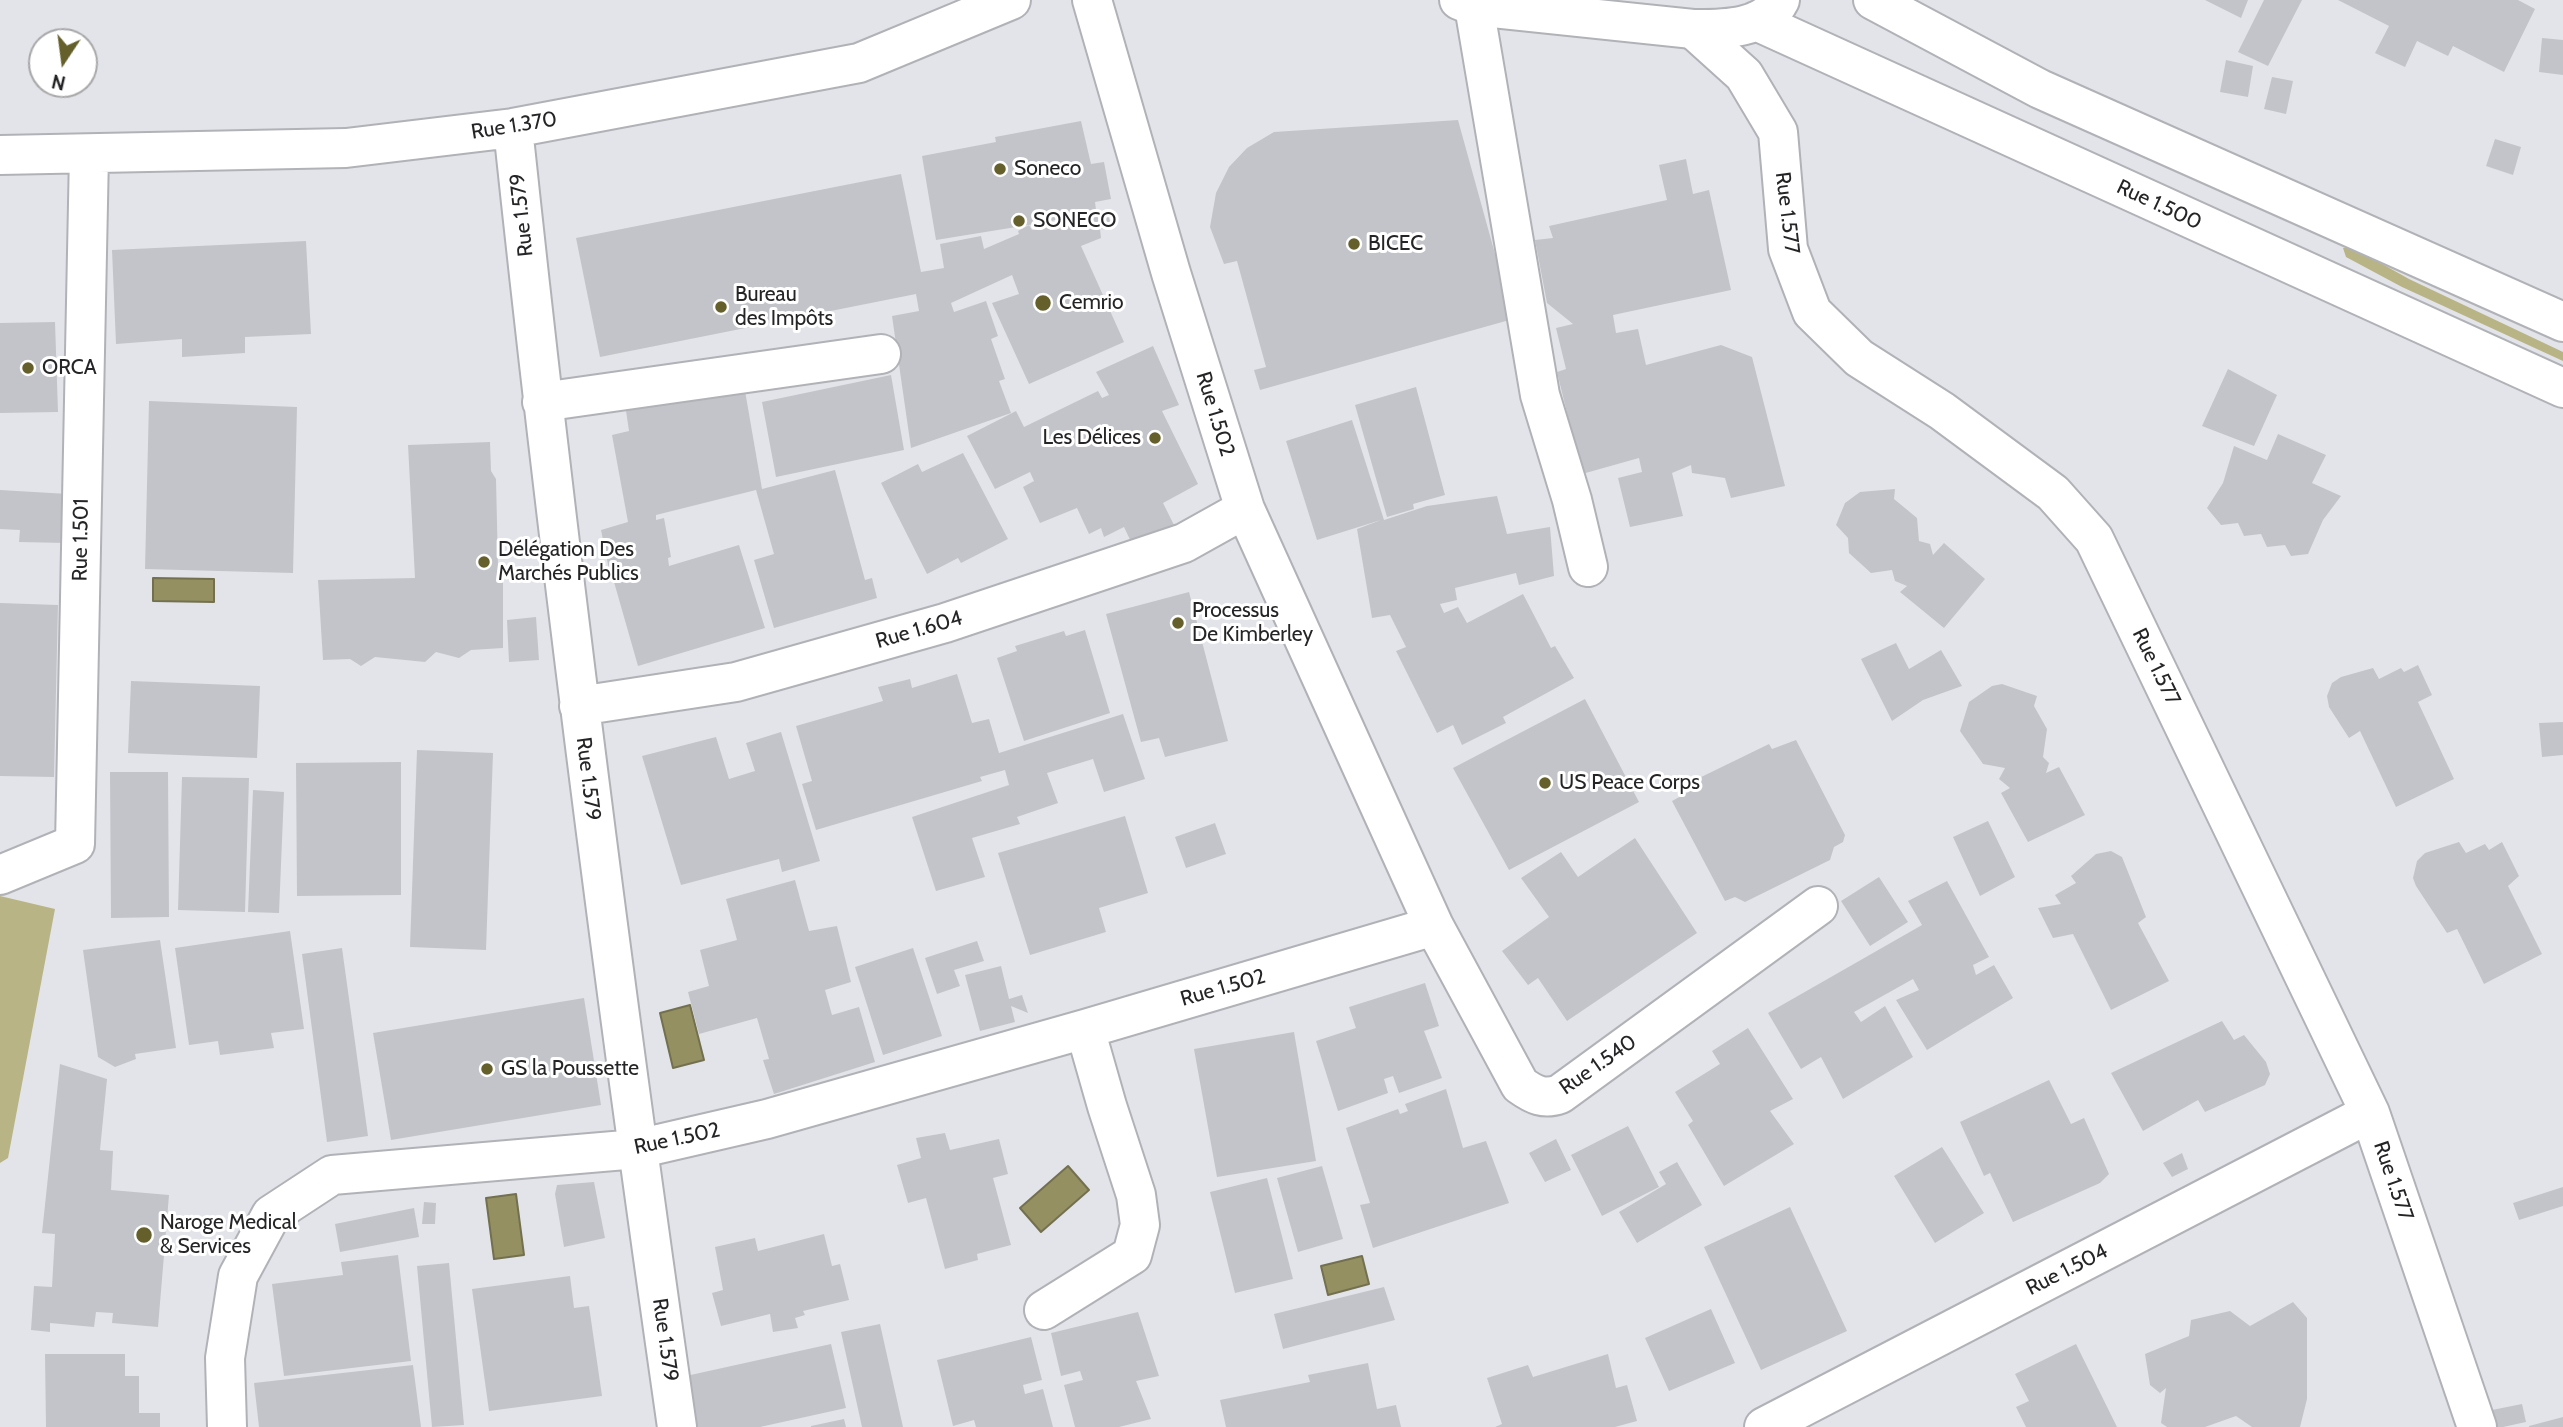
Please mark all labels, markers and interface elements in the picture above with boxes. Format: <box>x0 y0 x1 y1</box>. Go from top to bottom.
north arrow <box>28 28 98 98</box>
text: N <box>49 69 68 95</box>
street label: Rue 1.370 <box>469 107 559 145</box>
place label: Soneco <box>1014 156 1081 182</box>
marker: Soneco <box>992 161 1008 177</box>
street label: Rue 1.577 <box>1769 170 1805 256</box>
street label: Rue 1.579 <box>505 172 539 258</box>
street label: Rue 1.500 <box>2113 174 2205 236</box>
place label: SONECO <box>1033 208 1116 234</box>
marker: SONECO <box>1011 213 1027 229</box>
place label: BICEC <box>1368 231 1423 257</box>
marker: BICEC <box>1346 236 1362 252</box>
place label: Bureau des Impôts <box>735 282 833 332</box>
place label: Cemrio <box>1059 290 1123 316</box>
marker: Cemrio <box>1033 293 1053 313</box>
marker: Bureau des Impôts <box>713 299 729 315</box>
place label: ORCA <box>42 355 97 381</box>
marker: ORCA <box>20 360 36 376</box>
street label: Rue 1.502 <box>1190 369 1240 459</box>
place label: Les Délices <box>1042 425 1141 451</box>
marker: Les Délices <box>1147 430 1163 446</box>
street label: Rue 1.501 <box>68 498 94 582</box>
place label: Délégation Des Marchés Publics <box>498 537 639 587</box>
marker: Délégation Des Marchés Publics <box>476 554 492 570</box>
place label: Processus De Kimberley <box>1192 598 1313 648</box>
street label: Rue 1.604 <box>873 606 965 654</box>
marker: Processus De Kimberley <box>1170 615 1186 631</box>
street label: Rue 1.577 <box>2127 624 2185 710</box>
street label: Rue 1.579 <box>570 736 606 822</box>
place label: US Peace Corps <box>1559 770 1700 796</box>
marker: US Peace Corps <box>1537 775 1553 791</box>
street label: Rue 1.502 <box>1178 964 1268 1012</box>
street label: Rue 1.540 <box>1555 1029 1641 1101</box>
place label: GS la Poussette <box>501 1056 639 1082</box>
marker: GS la Poussette <box>479 1061 495 1077</box>
street label: Rue 1.502 <box>632 1118 722 1160</box>
street label: Rue 1.577 <box>2368 1138 2418 1224</box>
place label: Naroge Medical & Services <box>160 1210 297 1260</box>
marker: Naroge Medical & Services <box>134 1225 154 1245</box>
street label: Rue 1.504 <box>2022 1239 2112 1301</box>
street label: Rue 1.579 <box>647 1297 683 1383</box>

